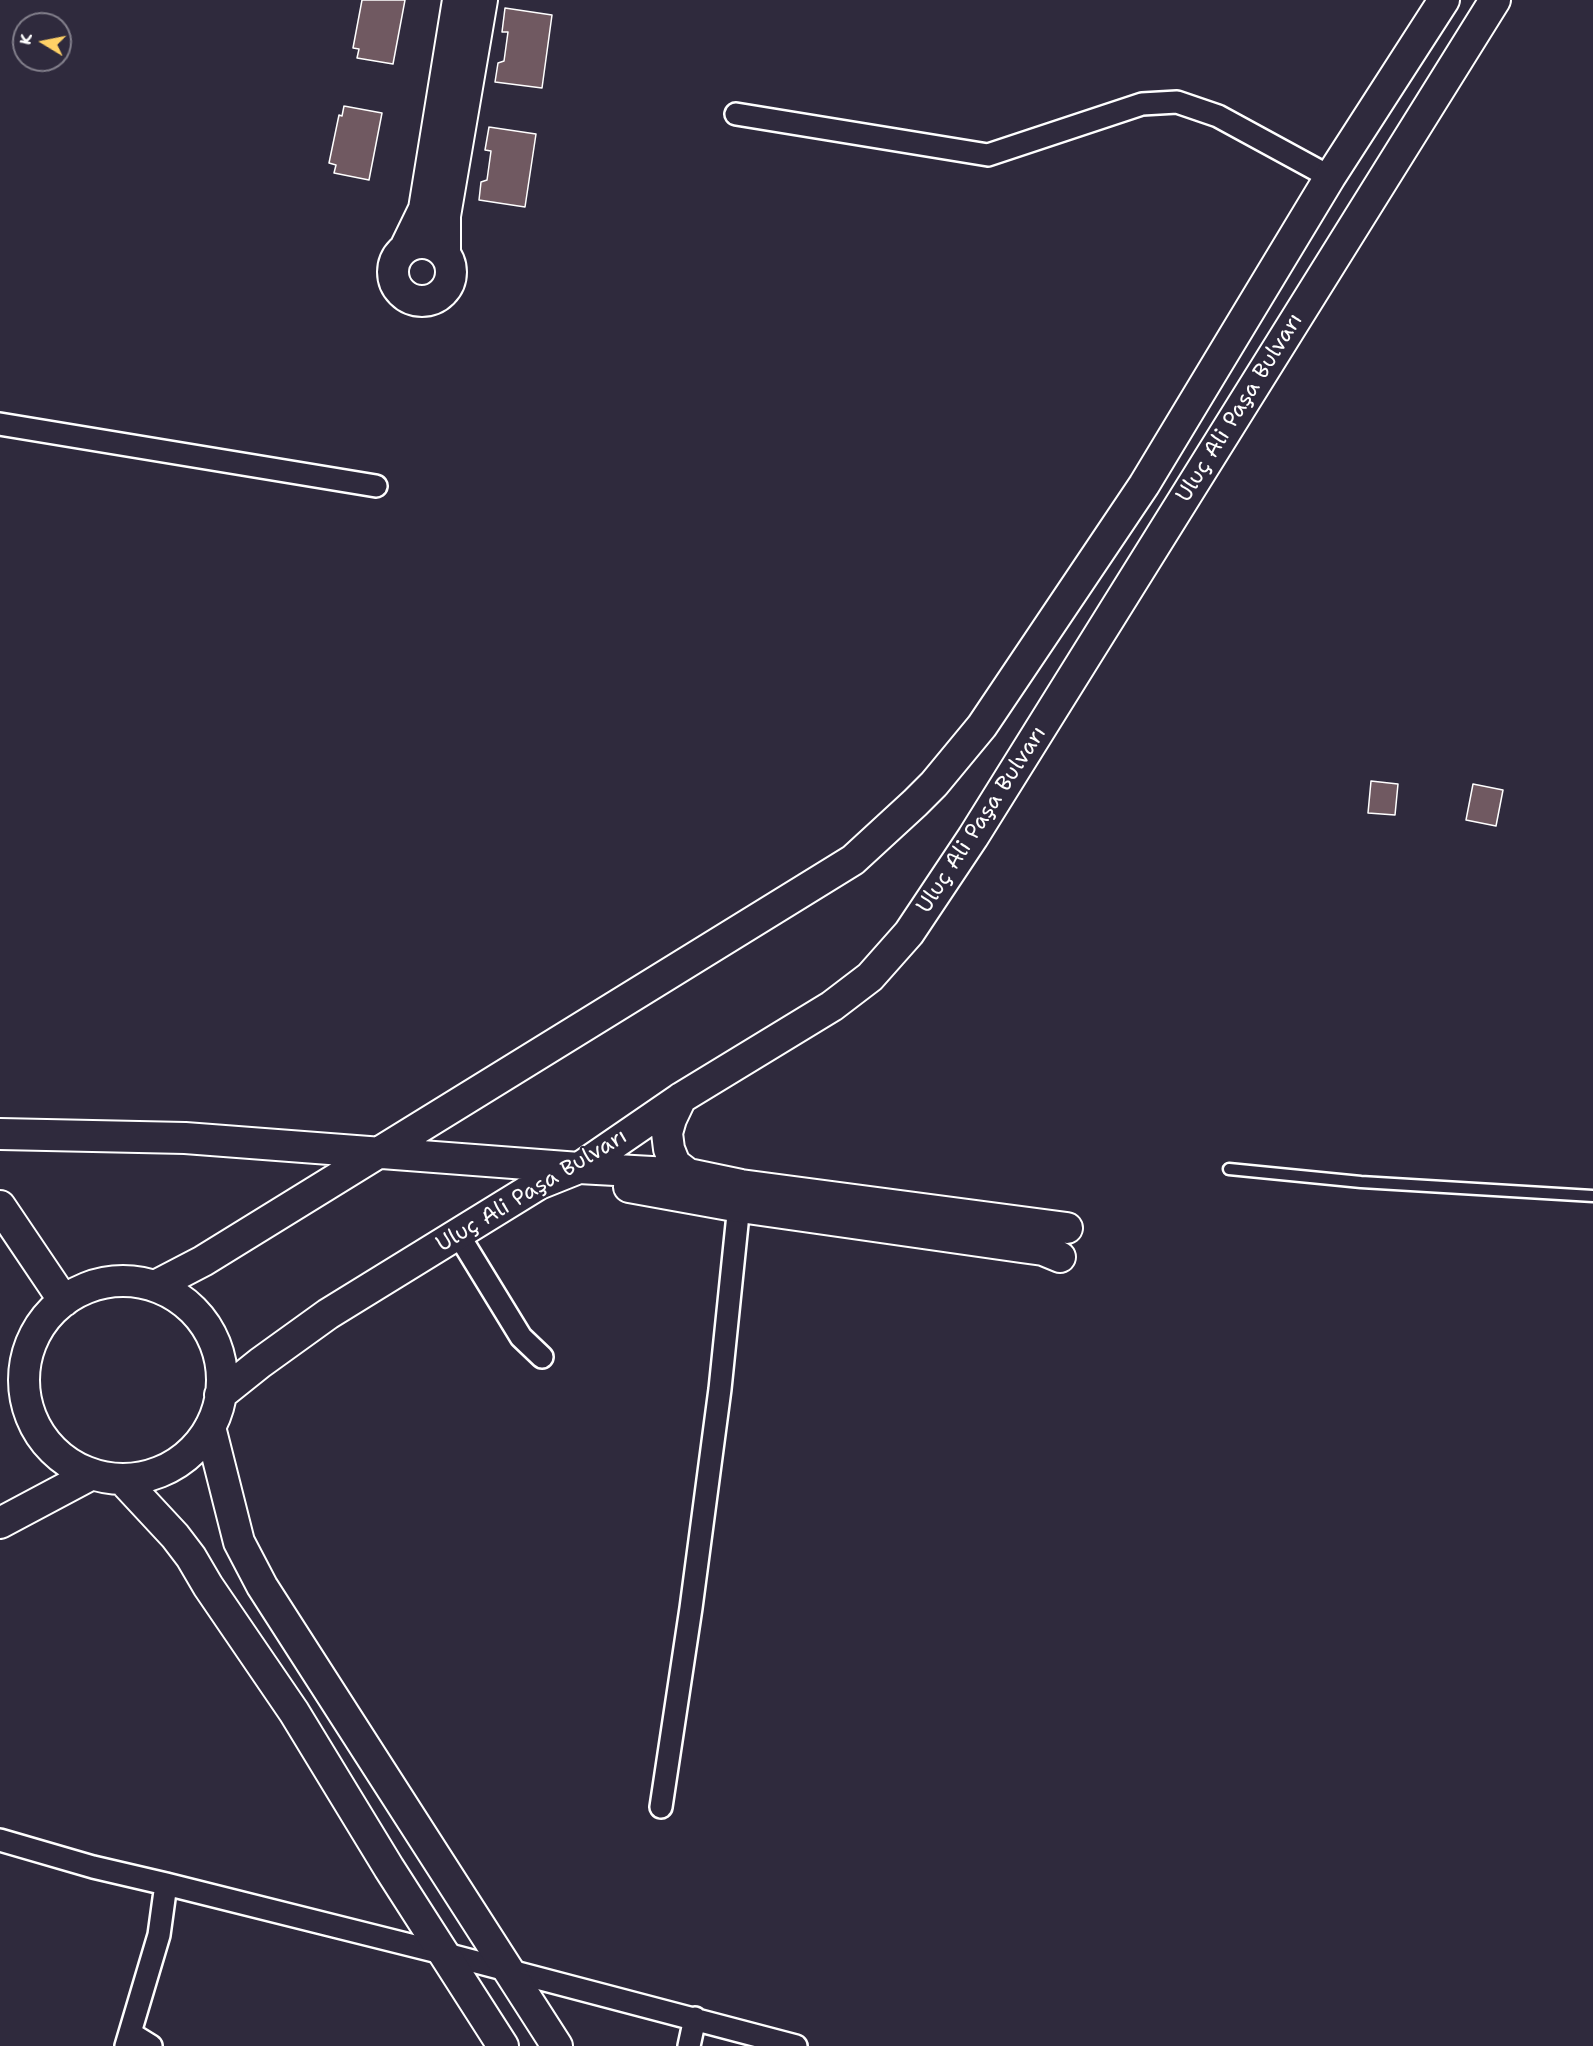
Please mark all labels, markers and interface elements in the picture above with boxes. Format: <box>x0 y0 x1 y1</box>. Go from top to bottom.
north arrow <box>12 12 72 72</box>
text: K <box>14 32 37 46</box>
street label: Uluç Ali Paşa Bulvarı <box>1171 309 1309 507</box>
street label: Uluç Ali Paşa Bulvarı <box>912 721 1052 919</box>
street label: Uluç Ali Paşa Bulvarı <box>432 1124 632 1258</box>

